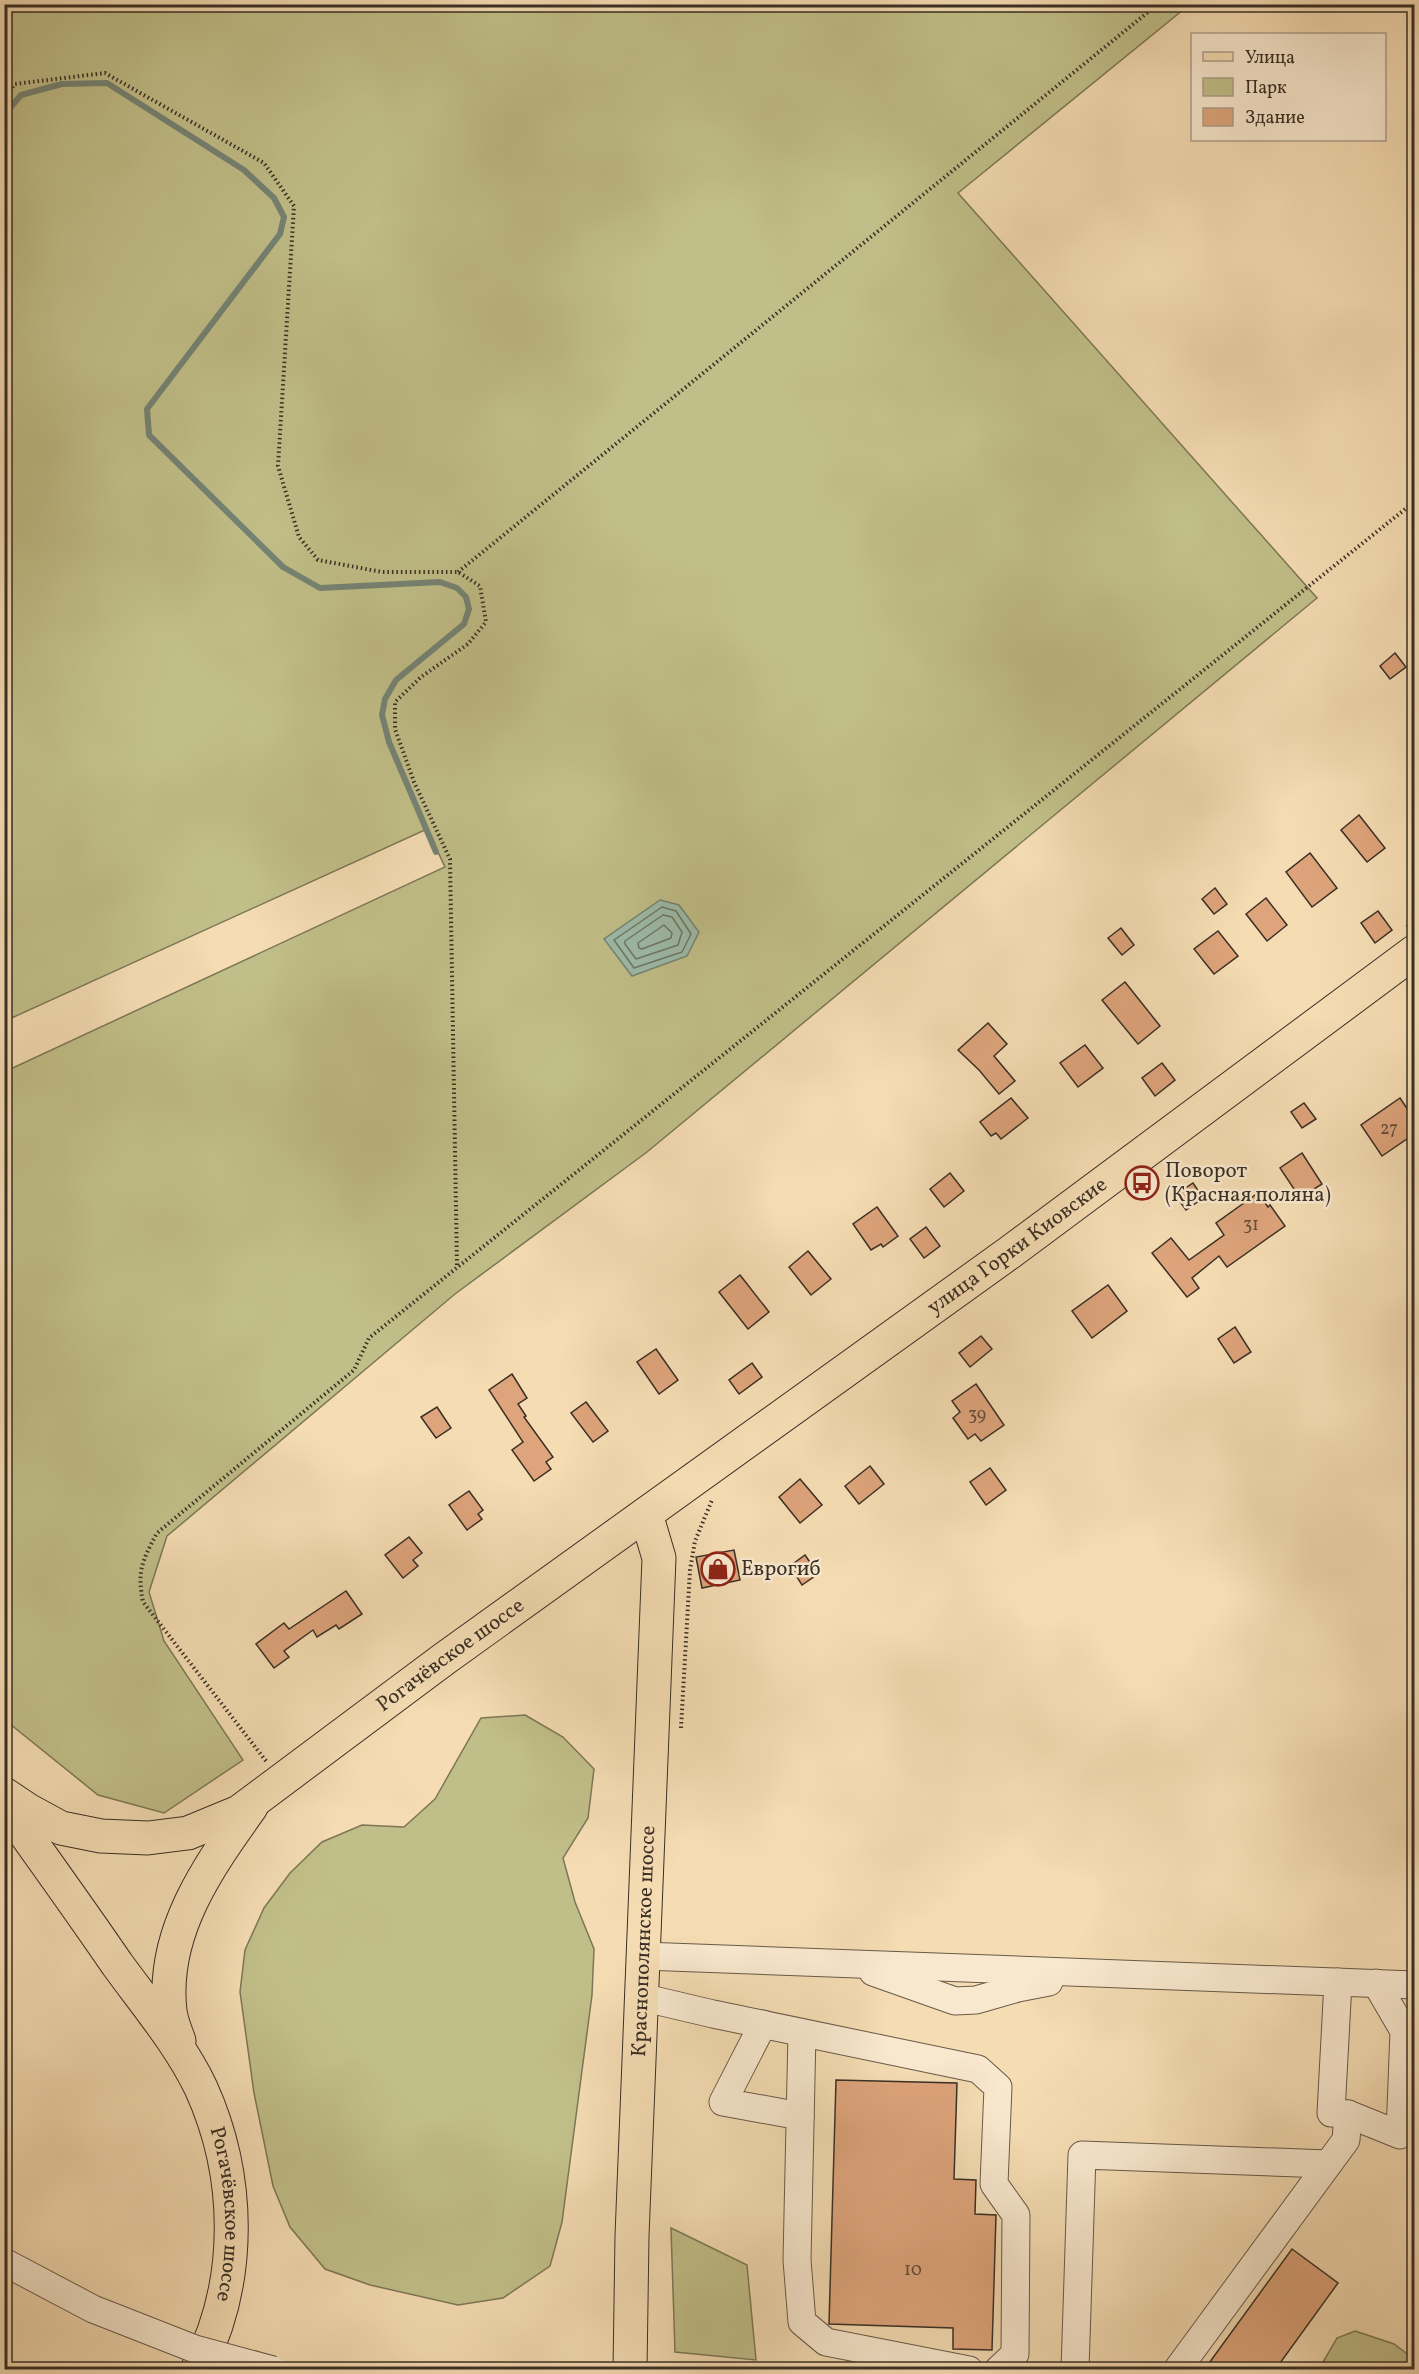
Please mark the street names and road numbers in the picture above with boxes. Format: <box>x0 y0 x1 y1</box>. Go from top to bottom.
street label: улица Горки Киовские <box>921 1170 1113 1322</box>
street label: Рогачёвское шоссе <box>370 1591 530 1719</box>
street label: Краснополянское шоссе <box>625 1825 663 2058</box>
street label: Рогачёвское шоссе <box>202 2123 246 2305</box>

